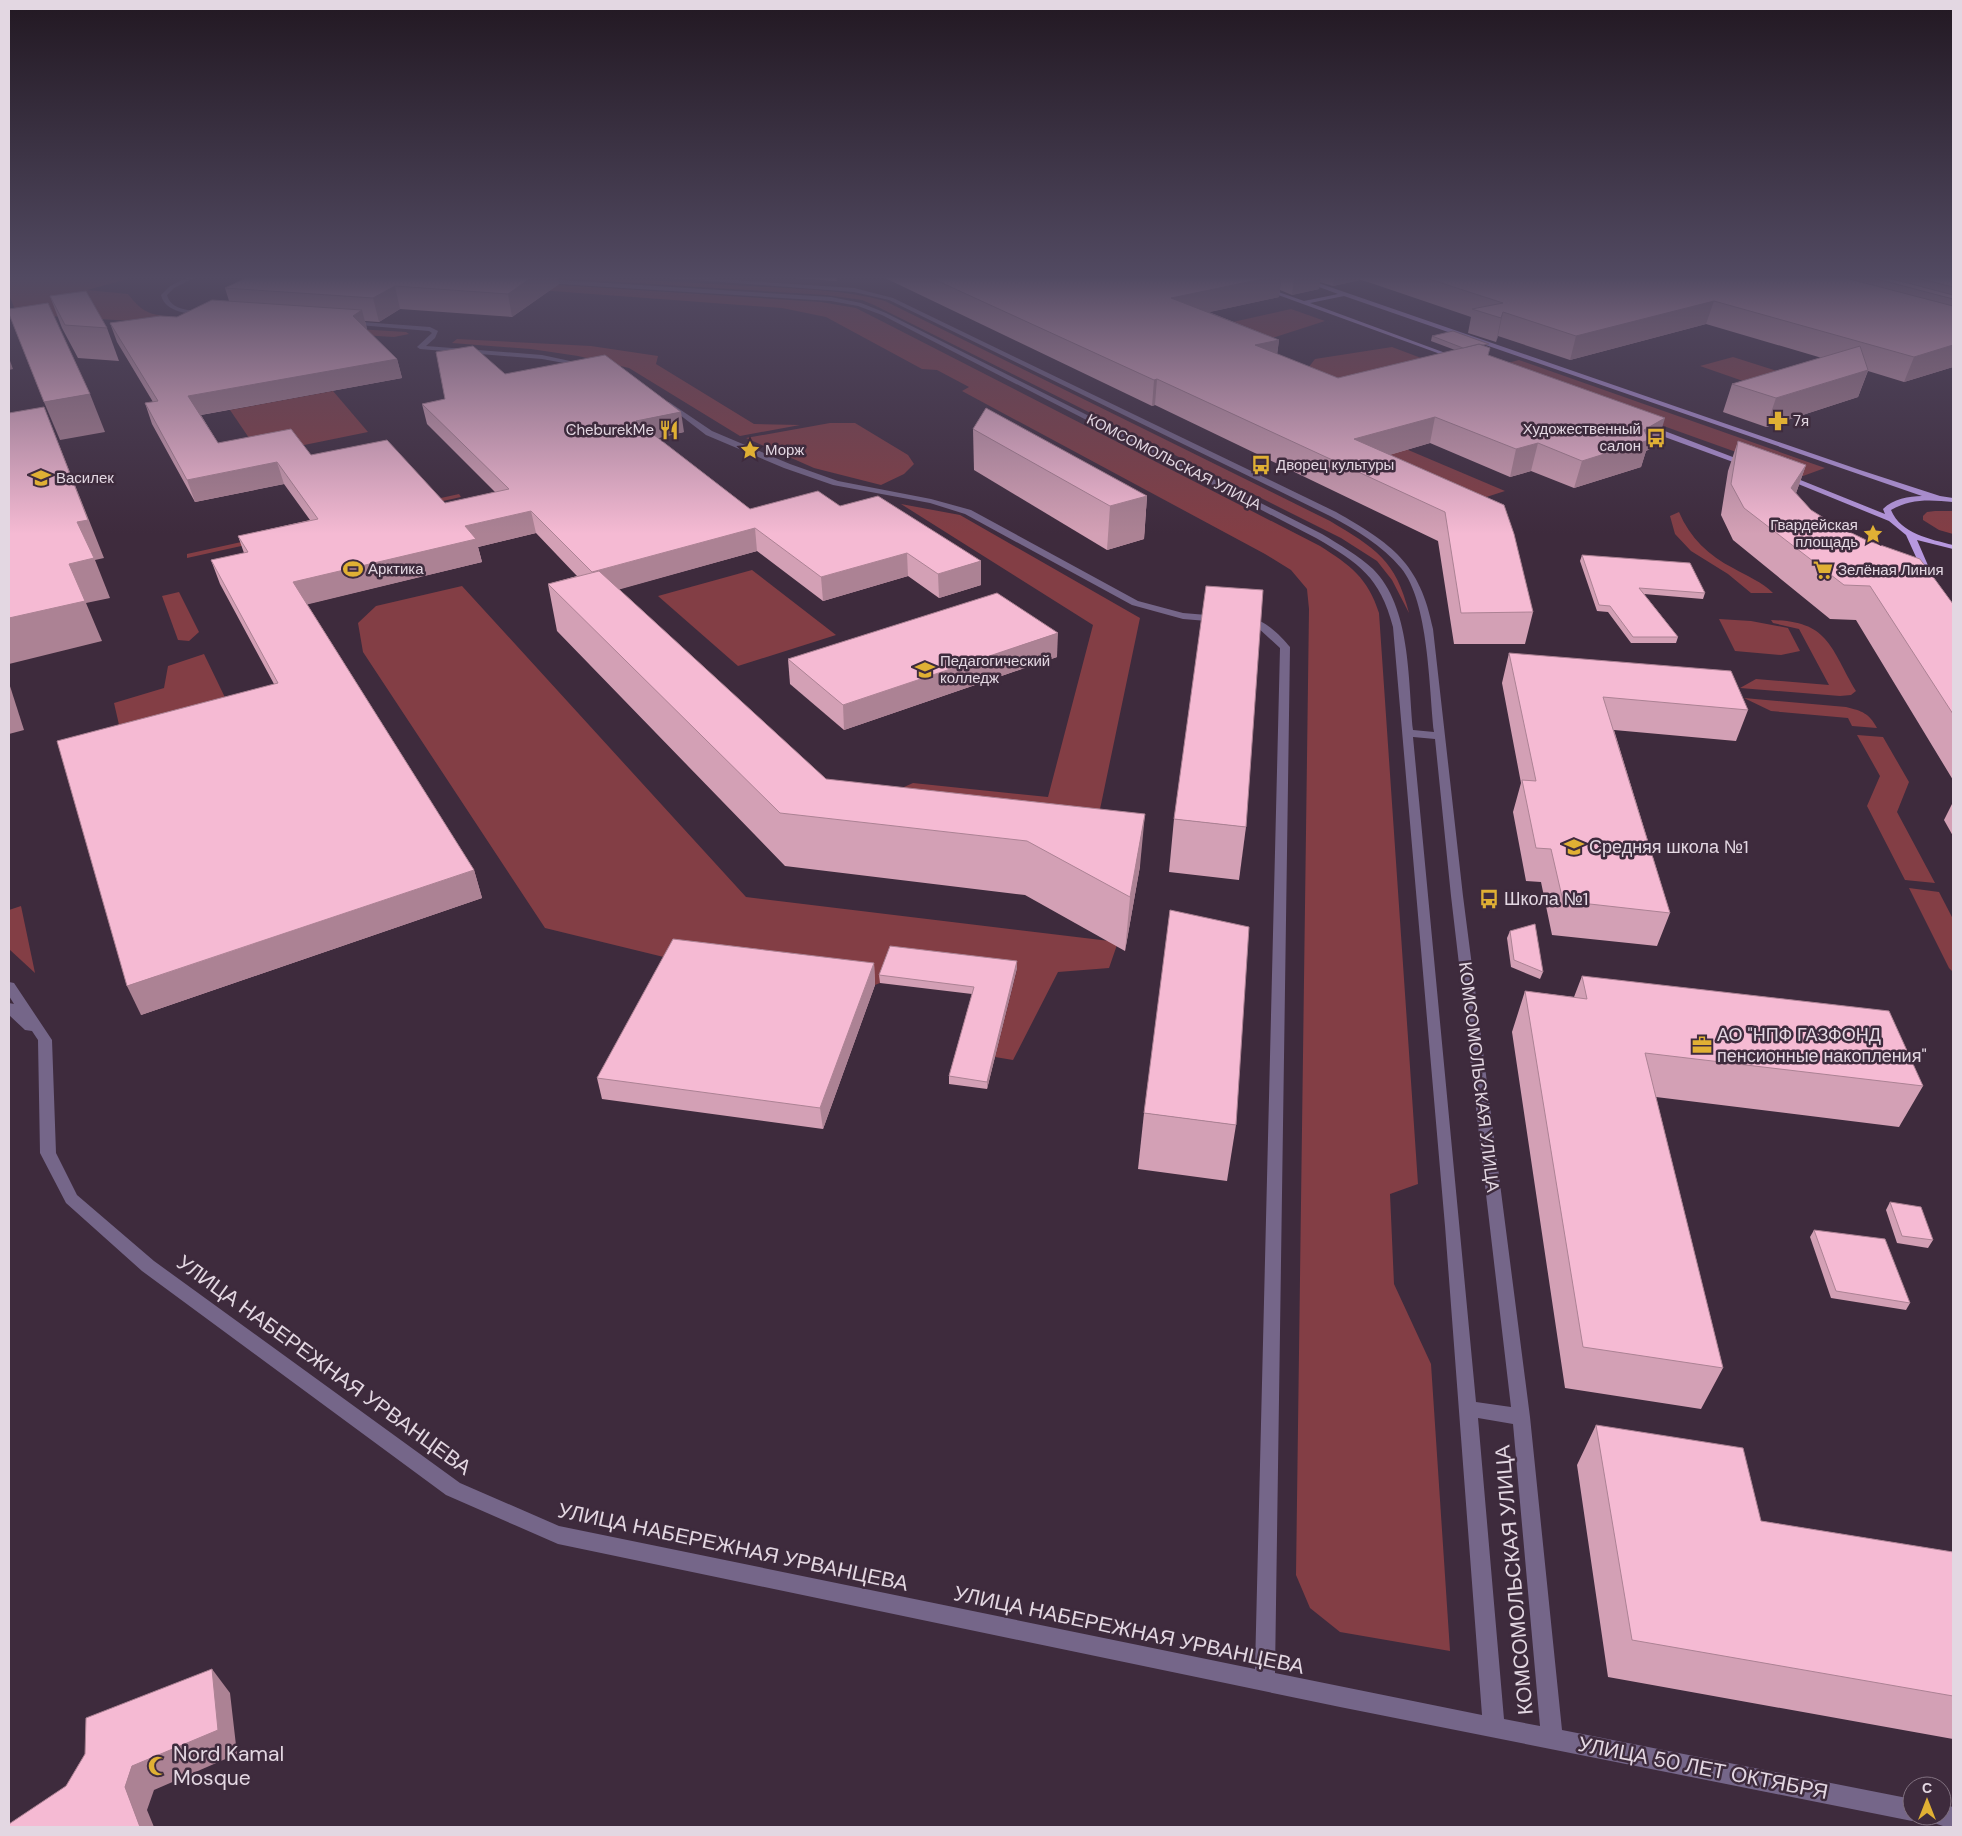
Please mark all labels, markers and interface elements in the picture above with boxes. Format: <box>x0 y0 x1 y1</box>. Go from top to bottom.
street label: КОМСОМОЛЬСКАЯ УЛИЦА <box>1083 409 1265 515</box>
pharmacy icon: 7я <box>1767 410 1789 432</box>
place label: 7я <box>1793 411 1809 431</box>
restaurant icon: CheburekMe <box>658 419 680 441</box>
place label: Художественный салон <box>1523 419 1641 456</box>
place label: CheburekMe <box>566 420 654 440</box>
bus stop icon: Художественный салон <box>1645 427 1667 449</box>
place icon: Морж <box>739 439 761 461</box>
place label: Морж <box>765 440 804 460</box>
bus stop icon: Дворец культуры <box>1250 454 1272 476</box>
place label: Дворец культуры <box>1276 455 1394 475</box>
school or university icon: Василек <box>30 467 52 489</box>
place label: Василек <box>56 468 114 488</box>
place label: Гвардейская площадь <box>1770 515 1858 552</box>
place icon: Гвардейская площадь <box>1862 523 1884 545</box>
sports icon: Арктика <box>342 558 364 580</box>
place label: Арктика <box>368 559 424 579</box>
supermarket icon: Зелёная Линия <box>1812 559 1834 581</box>
place label: Зелёная Линия <box>1838 560 1944 580</box>
place label: Педагогический колледж <box>940 651 1050 688</box>
school or university icon: Педагогический колледж <box>914 659 936 681</box>
place label: Средняя школа №1 <box>1589 835 1749 859</box>
school or university icon: Средняя школа №1 <box>1563 836 1585 858</box>
place label: Школа №1 <box>1504 887 1588 911</box>
bus stop icon: Школа №1 <box>1478 888 1500 910</box>
street label: КОМСОМОЛЬСКАЯ УЛИЦА <box>1453 960 1505 1194</box>
place label: АО "НПФ ГАЗФОНД пенсионные накопления" <box>1717 1023 1927 1068</box>
office icon: АО "НПФ ГАЗФОНД пенсионные накопления" <box>1691 1034 1713 1056</box>
street label: УЛИЦА НАБЕРЕЖНАЯ УРВАНЦЕВА <box>171 1249 477 1481</box>
street label: КОМСОМОЛЬСКАЯ УЛИЦА <box>1488 1444 1540 1716</box>
street label: УЛИЦА НАБЕРЕЖНАЯ УРВАНЦЕВА <box>555 1496 911 1598</box>
street label: УЛИЦА НАБЕРЕЖНАЯ УРВАНЦЕВА <box>951 1579 1307 1681</box>
street label: УЛИЦА 50 ЛЕТ ОКТЯБРЯ <box>1576 1730 1830 1806</box>
place label: Nord Kamal Mosque <box>173 1740 284 1792</box>
mosque icon: Nord Kamal Mosque <box>147 1755 169 1777</box>
north arrow <box>1902 1776 1952 1826</box>
text: С <box>1922 1779 1932 1797</box>

